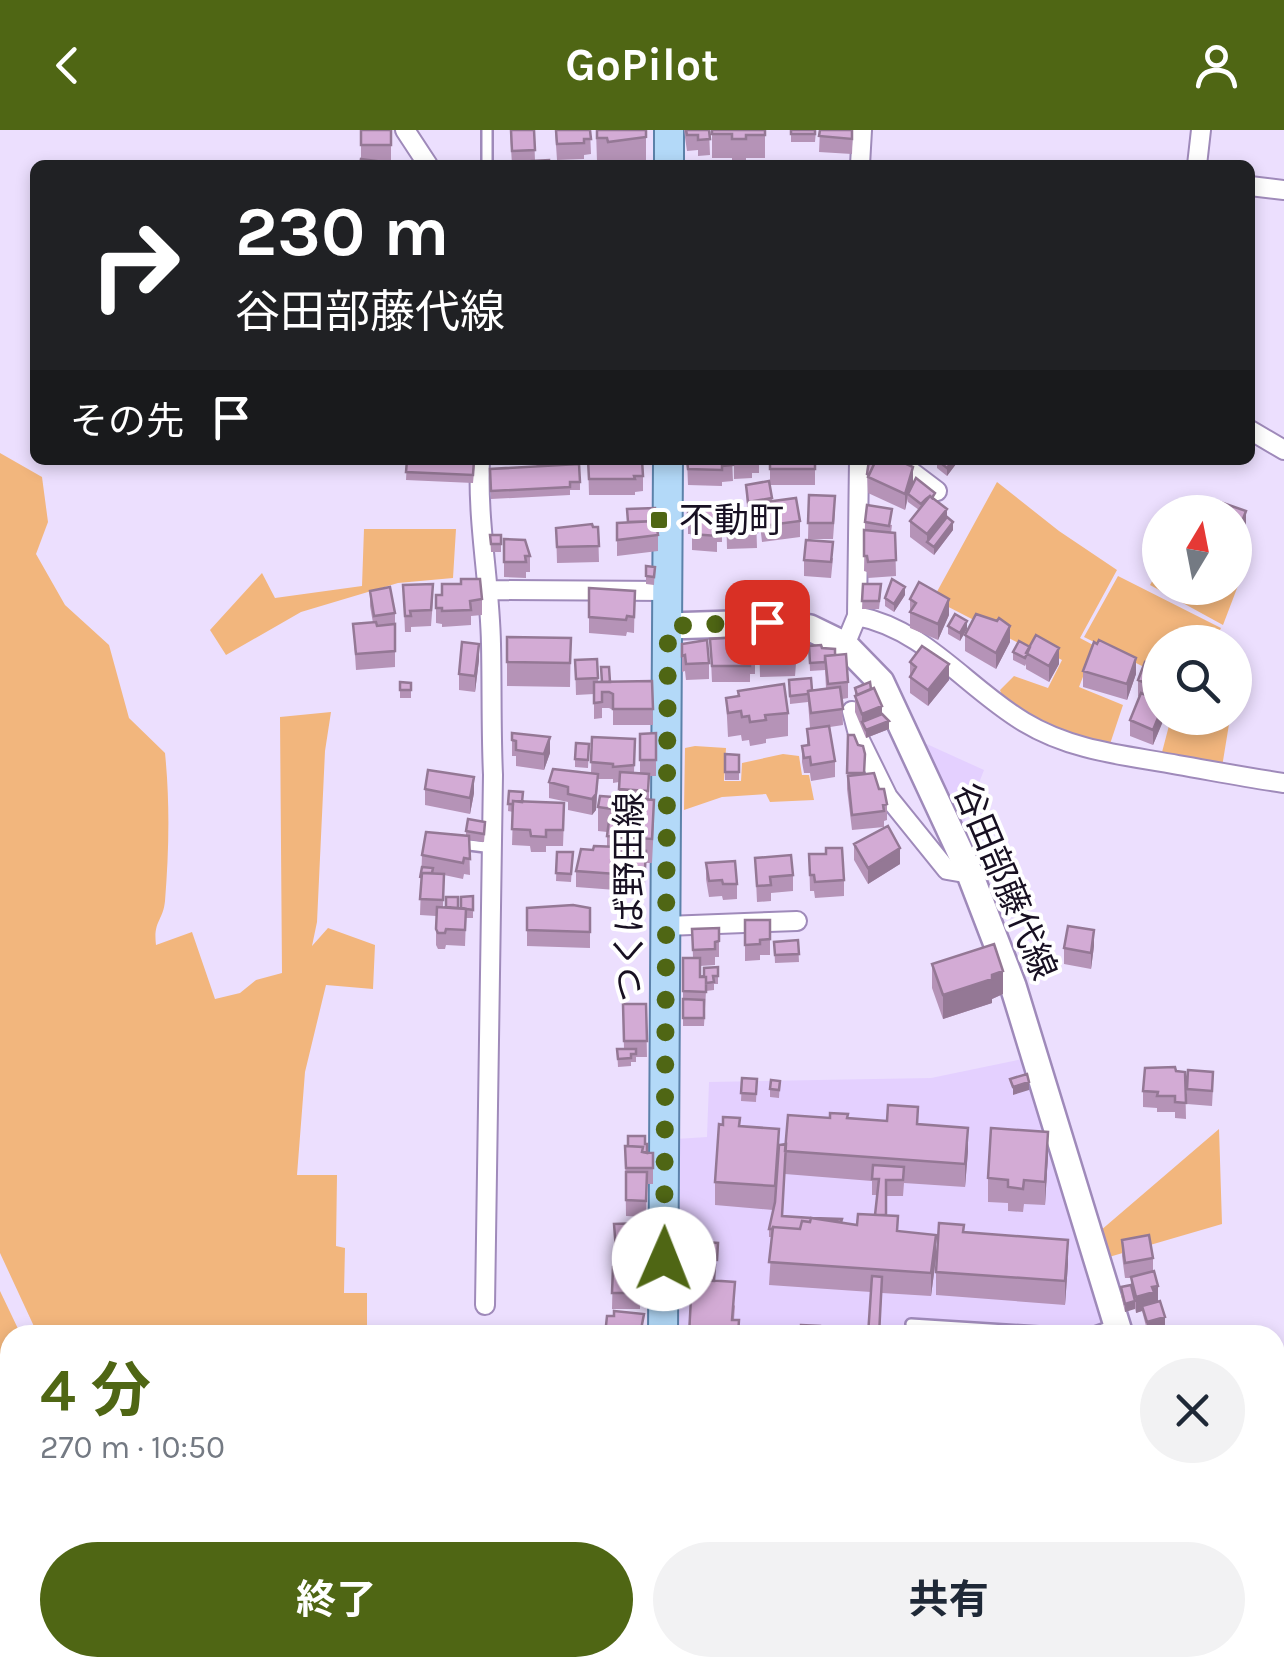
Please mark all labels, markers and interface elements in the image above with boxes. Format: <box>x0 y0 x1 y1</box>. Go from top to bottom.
icon: back <box>40 38 95 93</box>
icon: person <box>1189 38 1244 93</box>
text: GoPilot <box>565 39 719 91</box>
text: 230 m <box>235 191 449 273</box>
icon: right <box>70 200 200 330</box>
text: 谷田部藤代線 <box>235 286 505 338</box>
icon: arrive <box>204 390 259 445</box>
text: その先 <box>70 399 184 444</box>
north arrow <box>1142 495 1252 605</box>
map controls <box>1142 495 1252 735</box>
place label: 不動町 <box>679 500 784 541</box>
marker: 不動町 <box>648 509 670 531</box>
pin <box>725 580 810 665</box>
icon: arrive <box>740 595 795 650</box>
button: search <box>1142 625 1252 735</box>
street label: 谷田部藤代線 <box>945 776 1065 986</box>
street label: つくば野田線 <box>609 792 650 1002</box>
position arrow <box>612 1207 716 1311</box>
text: 4 分 <box>40 1356 151 1426</box>
button: close <box>1140 1358 1245 1463</box>
text: 270 m · 10:50 <box>40 1429 225 1466</box>
button: 終了 <box>40 1542 633 1657</box>
button: 共有 <box>653 1542 1245 1657</box>

